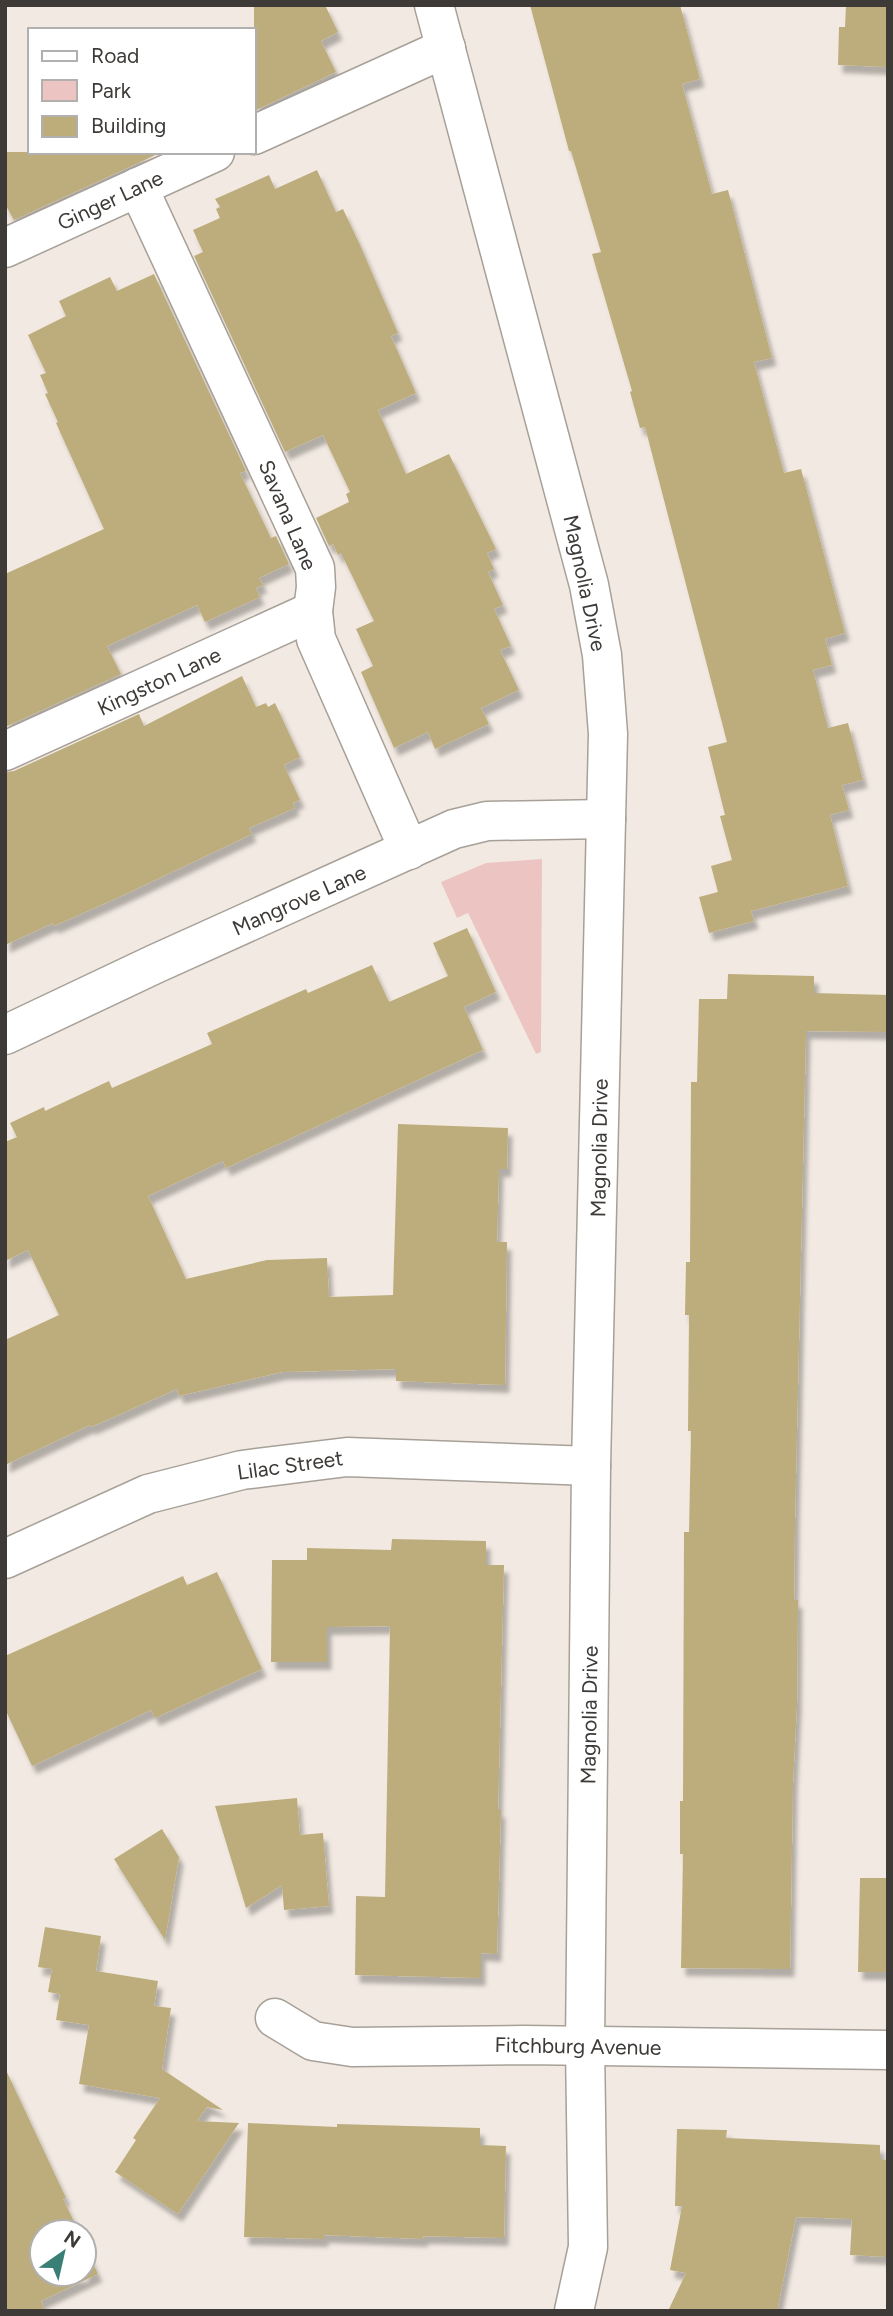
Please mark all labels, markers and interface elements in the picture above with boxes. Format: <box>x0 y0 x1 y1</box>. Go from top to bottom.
legend <box>28 28 256 154</box>
text: Road <box>91 43 139 68</box>
text: Park <box>91 78 132 103</box>
text: Building <box>91 113 166 138</box>
street label: Ginger Lane <box>53 165 167 235</box>
street label: Savana Lane <box>254 456 322 574</box>
street label: Magnolia Drive <box>558 513 612 653</box>
street label: Kingston Lane <box>93 642 225 720</box>
street label: Mangrove Lane <box>228 859 370 941</box>
street label: Magnolia Drive <box>585 1078 613 1218</box>
street label: Lilac Street <box>236 1445 345 1485</box>
street label: Magnolia Drive <box>575 1645 603 1785</box>
street label: Fitchburg Avenue <box>494 2032 662 2060</box>
north arrow <box>28 2218 98 2288</box>
text: N <box>60 2226 85 2253</box>

